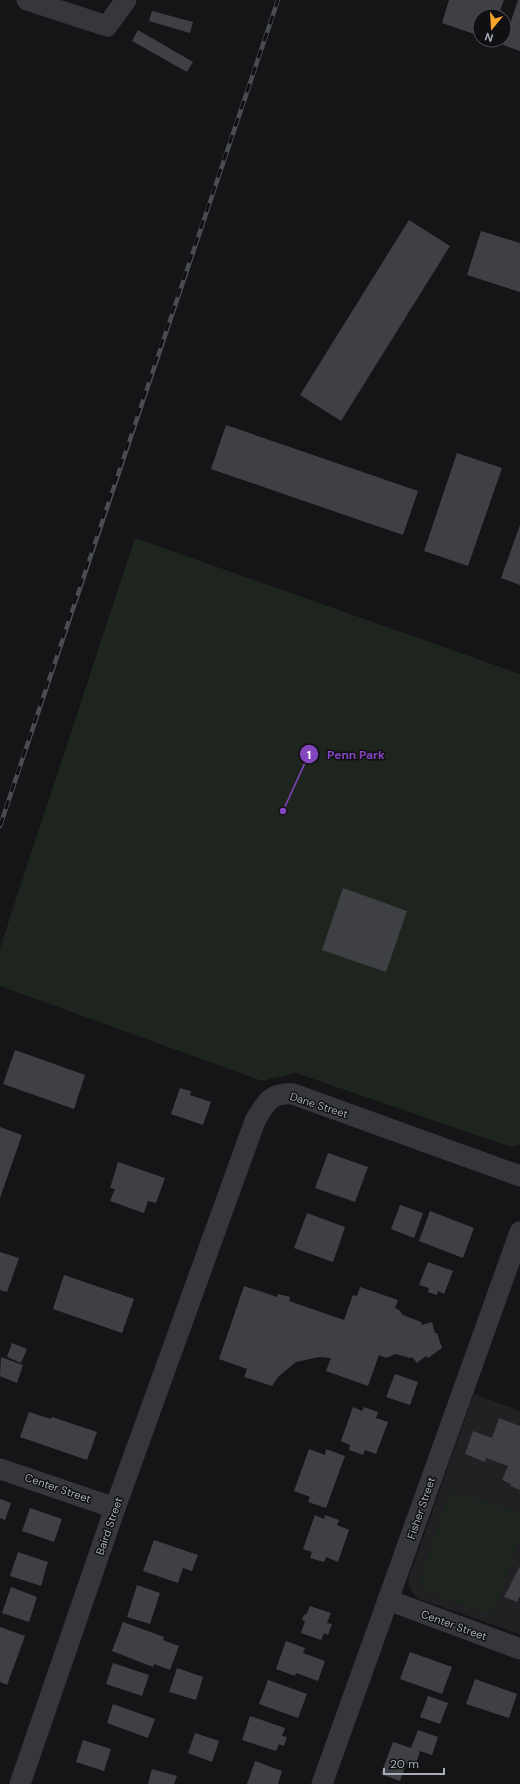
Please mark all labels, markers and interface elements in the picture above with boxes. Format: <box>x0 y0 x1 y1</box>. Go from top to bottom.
north arrow <box>472 8 512 48</box>
text: N <box>483 30 495 45</box>
callout: Penn Park <box>299 742 393 766</box>
text: 1 <box>307 747 311 763</box>
text: Penn Park <box>327 747 385 763</box>
street label: Dane Street <box>288 1089 350 1121</box>
street label: Center Street <box>23 1470 93 1506</box>
street label: Fisher Street <box>404 1475 438 1541</box>
street label: Baird Street <box>93 1495 125 1557</box>
street label: Center Street <box>419 1607 489 1643</box>
scale bar <box>384 1750 444 1776</box>
text: 20 m <box>390 1756 419 1772</box>

